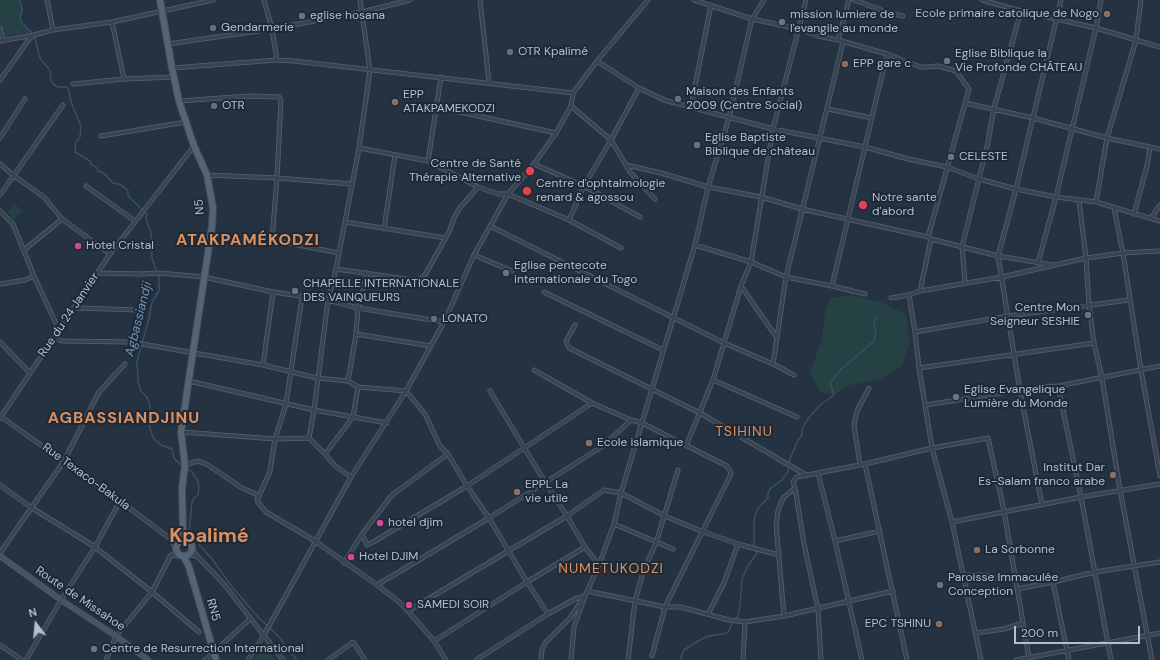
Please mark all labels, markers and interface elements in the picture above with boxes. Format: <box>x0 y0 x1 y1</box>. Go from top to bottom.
place label: Ecole primaire catolique de Nogo <box>915 7 1099 21</box>
place label: mission lumiere de l'evangile au monde <box>790 8 898 36</box>
place label: eglise hosana <box>310 9 385 23</box>
marker: Ecole primaire catolique de Nogo <box>1102 9 1112 19</box>
marker: eglise hosana <box>297 11 307 21</box>
marker: mission lumiere de l'evangile au monde <box>777 17 787 27</box>
place label: Gendarmerie <box>221 21 294 35</box>
marker: Gendarmerie <box>208 23 218 33</box>
place label: OTR Kpalimé <box>518 45 588 59</box>
marker: OTR Kpalimé <box>505 47 515 57</box>
place label: Eglise Biblique la Vie Profonde CHÂTEAU <box>955 47 1082 75</box>
marker: Eglise Biblique la Vie Profonde CHÂTEAU <box>942 56 952 66</box>
place label: EPP gare c <box>853 57 911 71</box>
marker: EPP gare c <box>840 59 850 69</box>
place label: Maison des Enfants 2009 (Centre Social) <box>686 85 802 113</box>
place label: EPP ATAKPAMEKODZI <box>403 88 495 116</box>
marker: Maison des Enfants 2009 (Centre Social) <box>673 94 683 104</box>
marker: EPP ATAKPAMEKODZI <box>390 97 400 107</box>
place label: OTR <box>222 99 245 113</box>
marker: OTR <box>209 101 219 111</box>
place label: Eglise Baptiste Biblique de château <box>705 131 815 159</box>
marker: Eglise Baptiste Biblique de château <box>692 140 702 150</box>
place label: CELESTE <box>959 150 1008 164</box>
marker: CELESTE <box>946 152 956 162</box>
place label: Centre de Santé Thérapie Alternative <box>409 157 521 185</box>
marker: Centre de Santé Thérapie Alternative <box>524 165 536 177</box>
place label: Centre d'ophtalmologie renard & agossou <box>536 177 665 205</box>
marker: Centre d'ophtalmologie renard & agossou <box>521 185 533 197</box>
place label: Notre sante d'abord <box>872 191 937 219</box>
street label: N5 <box>192 199 208 215</box>
marker: Notre sante d'abord <box>857 199 869 211</box>
district label: ATAKPAMÉKODZI <box>176 231 320 251</box>
place label: Hotel Cristal <box>86 239 154 253</box>
marker: Hotel Cristal <box>73 241 83 251</box>
place label: Eglise pentecote internationale du Togo <box>514 259 637 287</box>
marker: Eglise pentecote internationale du Togo <box>501 268 511 278</box>
street label: Rue du 24 Janvier <box>35 270 103 360</box>
place label: CHAPELLE INTERNATIONALE DES VAINQUEURS <box>303 277 459 305</box>
water label: Agbassiandji <box>122 280 156 358</box>
marker: CHAPELLE INTERNATIONALE DES VAINQUEURS <box>290 286 300 296</box>
place label: Centre Mon Seigneur SESHIE <box>990 301 1080 329</box>
marker: Centre Mon Seigneur SESHIE <box>1083 310 1093 320</box>
place label: LONATO <box>442 312 488 326</box>
marker: LONATO <box>429 314 439 324</box>
place label: Eglise Evangelique Lumière du Monde <box>964 383 1068 411</box>
marker: Eglise Evangelique Lumière du Monde <box>951 392 961 402</box>
district label: AGBASSIANDJINU <box>48 409 200 429</box>
district label: TSIHINU <box>715 424 773 440</box>
place label: Ecole islamique <box>597 436 683 450</box>
marker: Ecole islamique <box>584 438 594 448</box>
street label: Rue Texaco-Bakula <box>39 440 133 514</box>
place label: Institut Dar Es-Salam franco arabe <box>978 461 1105 489</box>
marker: Institut Dar Es-Salam franco arabe <box>1108 470 1118 480</box>
place label: EPPL La vie utile <box>525 478 568 506</box>
marker: EPPL La vie utile <box>512 487 522 497</box>
place label: hotel djim <box>388 516 443 530</box>
marker: hotel djim <box>375 518 385 528</box>
district label: Kpalimé <box>169 525 249 549</box>
place label: La Sorbonne <box>985 543 1055 557</box>
marker: La Sorbonne <box>972 545 982 555</box>
place label: Hotel DJIM <box>359 550 418 564</box>
marker: Hotel DJIM <box>346 552 356 562</box>
district label: NUMETUKODZI <box>558 561 664 577</box>
street label: Route de Missahoe <box>32 564 128 634</box>
place label: Paroisse Immaculée Conception <box>948 571 1058 599</box>
marker: Paroisse Immaculée Conception <box>935 580 945 590</box>
street label: RN5 <box>203 597 223 623</box>
place label: SAMEDI SOIR <box>417 598 489 612</box>
marker: SAMEDI SOIR <box>404 600 414 610</box>
north arrow <box>16 604 56 644</box>
text: N <box>27 605 38 620</box>
place label: EPC TSHINU <box>865 617 931 631</box>
scale bar <box>1016 618 1142 644</box>
marker: EPC TSHINU <box>934 619 944 629</box>
text: 200 m <box>1021 625 1058 641</box>
place label: Centre de Resurrection International <box>102 642 304 656</box>
marker: Centre de Resurrection International <box>89 644 99 654</box>

